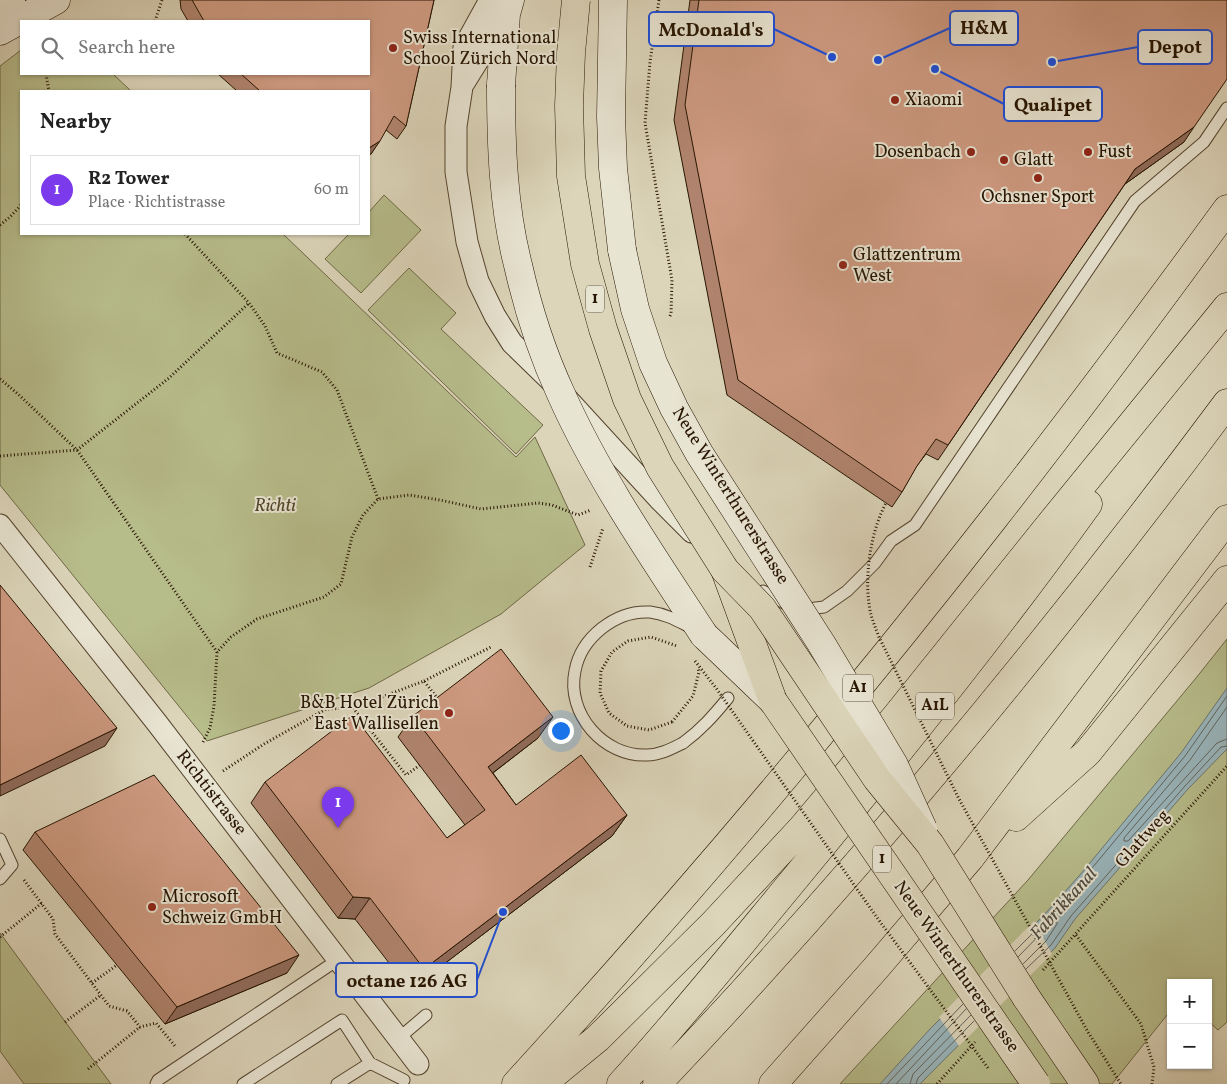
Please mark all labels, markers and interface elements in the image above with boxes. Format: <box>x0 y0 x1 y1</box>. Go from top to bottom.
callout: H&M <box>950 11 1018 45</box>
callout: McDonald's <box>649 12 774 46</box>
text: H&M <box>960 16 1008 42</box>
text: McDonald's <box>659 18 764 44</box>
search box <box>20 20 370 75</box>
place label: Swiss International School Zürich Nord <box>403 26 556 72</box>
callout: Depot <box>1138 30 1212 64</box>
icon: search <box>38 34 66 62</box>
text: Search here <box>78 35 175 61</box>
text: Depot <box>1148 35 1202 61</box>
marker: Swiss International School Zürich Nord <box>387 42 399 54</box>
callout: Qualipet <box>1004 87 1102 121</box>
place label: Xiaomi <box>905 88 962 113</box>
text: Qualipet <box>1014 93 1092 119</box>
marker: Xiaomi <box>889 94 901 106</box>
text: Nearby <box>40 108 111 137</box>
place label: Dosenbach <box>874 140 961 165</box>
place label: Fust <box>1098 140 1132 165</box>
marker: Dosenbach <box>965 146 977 158</box>
marker: Fust <box>1082 146 1094 158</box>
place label: Glatt <box>1014 148 1054 173</box>
marker: Glatt <box>998 154 1010 166</box>
text: R2 Tower <box>88 166 170 192</box>
marker: Ochsner Sport <box>1032 172 1044 184</box>
text: 1 <box>54 179 60 201</box>
text: 60 m <box>314 179 349 201</box>
place label: Ochsner Sport <box>981 185 1095 210</box>
text: Place · Richtistrasse <box>88 192 225 214</box>
place label: Glattzentrum West <box>853 243 961 289</box>
marker: Glattzentrum West <box>837 259 849 271</box>
road number: 1 <box>586 286 604 312</box>
street label: Neue Winterthurerstrasse <box>665 403 795 589</box>
park label: Richti <box>254 494 296 519</box>
road number: A1 <box>843 674 873 701</box>
place label: B&B Hotel Zürich East Wallisellen <box>300 691 439 737</box>
road number: A1L <box>916 692 954 719</box>
marker: B&B Hotel Zürich East Wallisellen <box>443 707 455 719</box>
your location <box>548 718 574 744</box>
street label: Richtistrasse <box>170 745 252 841</box>
pin: 1 <box>322 787 354 828</box>
street label: Glattweg <box>1110 804 1176 874</box>
road number: 1 <box>873 846 891 872</box>
water label: Fabrikkanal <box>1024 862 1104 946</box>
street label: Neue Winterthurerstrasse <box>887 876 1025 1058</box>
place label: Microsoft Schweiz GmbH <box>162 885 282 931</box>
marker: Microsoft Schweiz GmbH <box>146 901 158 913</box>
callout: octane 126 AG <box>336 963 477 997</box>
text: octane 126 AG <box>346 969 468 995</box>
map controls <box>1167 979 1212 1069</box>
button: + <box>1167 979 1212 1024</box>
button: − <box>1167 1024 1212 1069</box>

